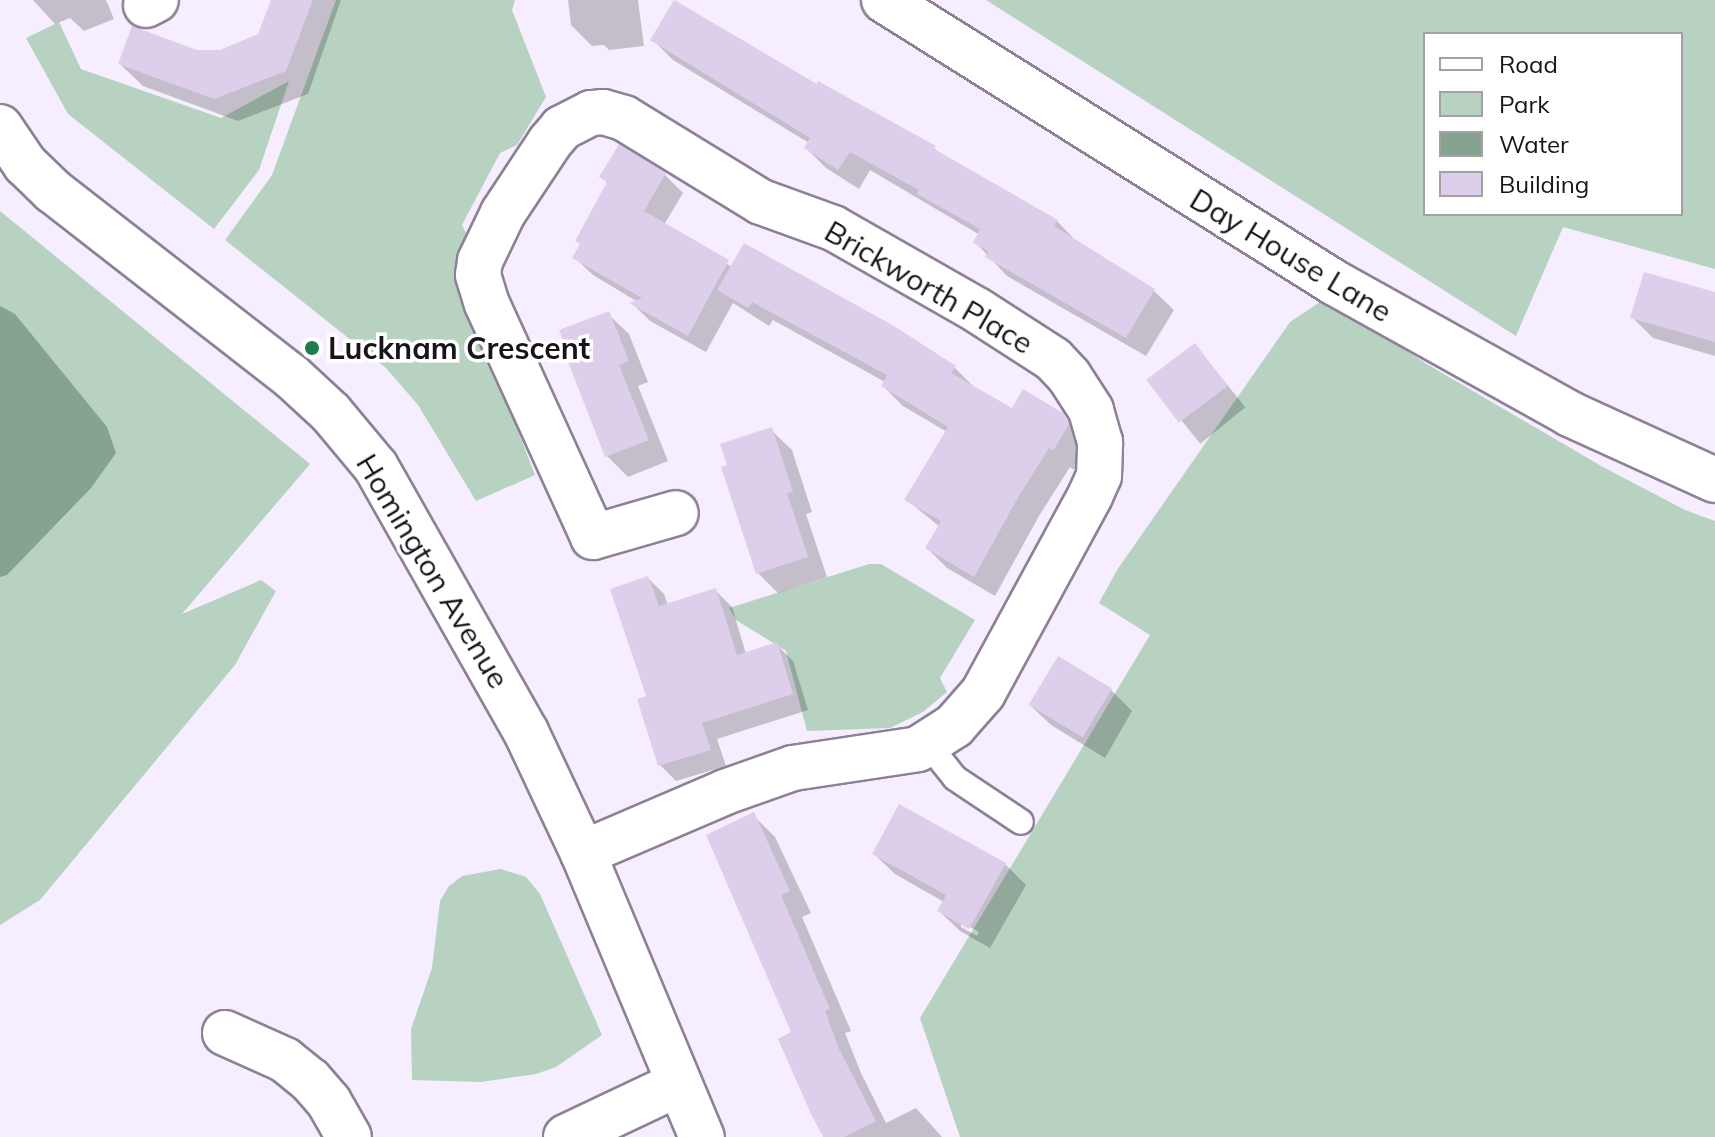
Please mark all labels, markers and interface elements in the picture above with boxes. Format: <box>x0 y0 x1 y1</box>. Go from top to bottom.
legend <box>1423 32 1683 216</box>
text: Road <box>1499 49 1558 79</box>
text: Park <box>1499 89 1550 119</box>
text: Water <box>1499 129 1569 159</box>
text: Building <box>1499 169 1589 199</box>
street label: Day House Lane <box>1184 181 1398 329</box>
street label: Brickworth Place <box>819 213 1039 361</box>
place label: Lucknam Crescent <box>328 330 590 366</box>
marker: Lucknam Crescent <box>303 339 321 357</box>
street label: Homington Avenue <box>349 447 517 695</box>

